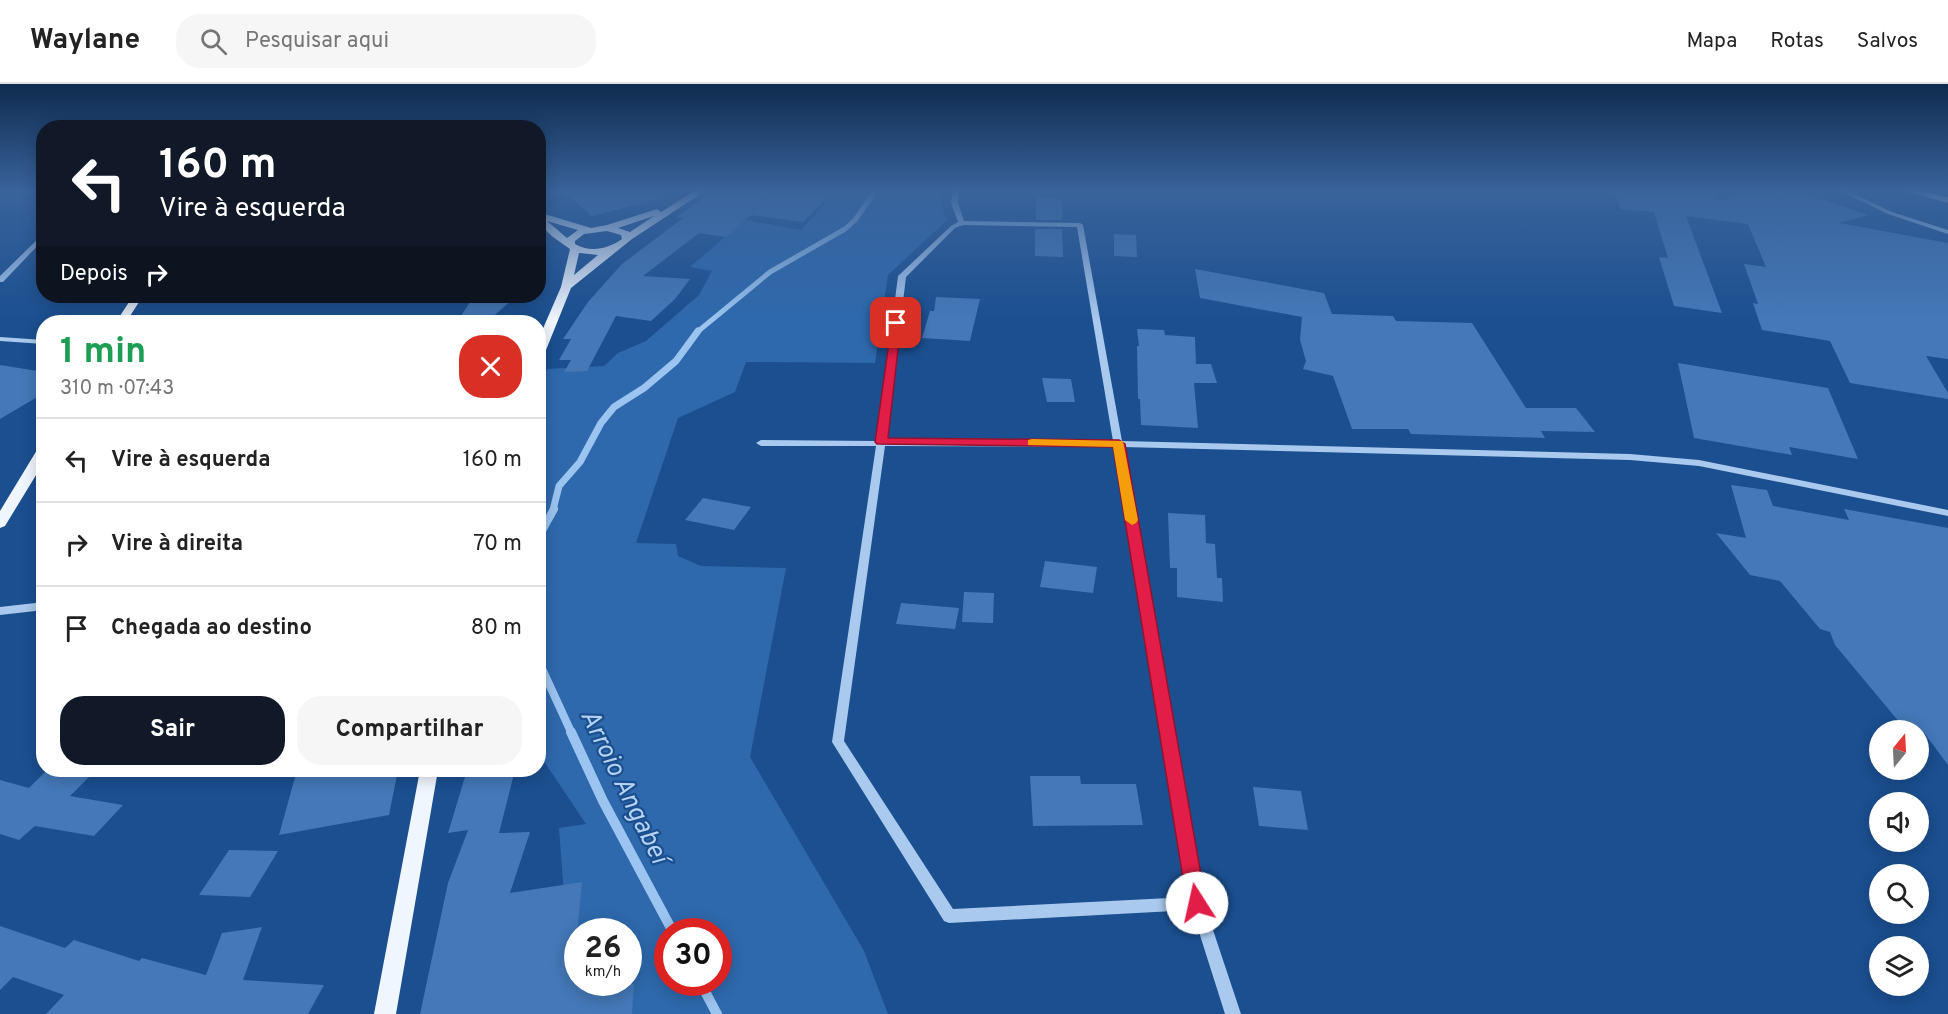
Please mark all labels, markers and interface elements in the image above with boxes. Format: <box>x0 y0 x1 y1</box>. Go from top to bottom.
search box <box>176 14 596 68</box>
text: Waylane <box>30 23 140 59</box>
icon: search <box>197 25 230 58</box>
text: Pesquisar aqui <box>245 28 389 55</box>
text: Mapa <box>1687 28 1737 55</box>
text: Rotas <box>1770 28 1824 55</box>
text: Salvos <box>1857 28 1918 55</box>
text: 160 m <box>159 140 277 193</box>
icon: left <box>60 144 138 222</box>
text: Vire à esquerda <box>159 192 346 226</box>
icon: right <box>140 258 173 291</box>
text: Depois <box>60 261 128 288</box>
pin <box>870 297 921 348</box>
icon: arrive <box>879 306 912 339</box>
text: 1 min <box>60 330 146 376</box>
button: close <box>459 335 522 398</box>
text: 310 m · 07:43 <box>60 376 174 402</box>
icon: left <box>60 444 93 477</box>
text: Vire à esquerda <box>111 447 270 474</box>
text: 160 m <box>463 447 522 474</box>
icon: right <box>60 528 93 561</box>
text: Vire à direita <box>111 531 243 558</box>
text: 70 m <box>473 531 522 558</box>
icon: arrive <box>60 612 93 645</box>
text: Chegada ao destino <box>111 615 312 642</box>
text: 80 m <box>471 615 522 642</box>
button: Sair <box>60 696 285 765</box>
button: Compartilhar <box>297 696 522 765</box>
water label: Arroio Angabeí <box>571 704 677 875</box>
north arrow <box>1869 720 1929 780</box>
map controls <box>1869 720 1929 996</box>
button: sound <box>1869 792 1929 852</box>
button: search <box>1869 864 1929 924</box>
position arrow <box>1165 871 1229 935</box>
speed limit sign: 30 <box>654 918 732 996</box>
text: 26 <box>585 931 621 968</box>
button: layers <box>1869 936 1929 996</box>
text: km/h <box>585 963 621 982</box>

